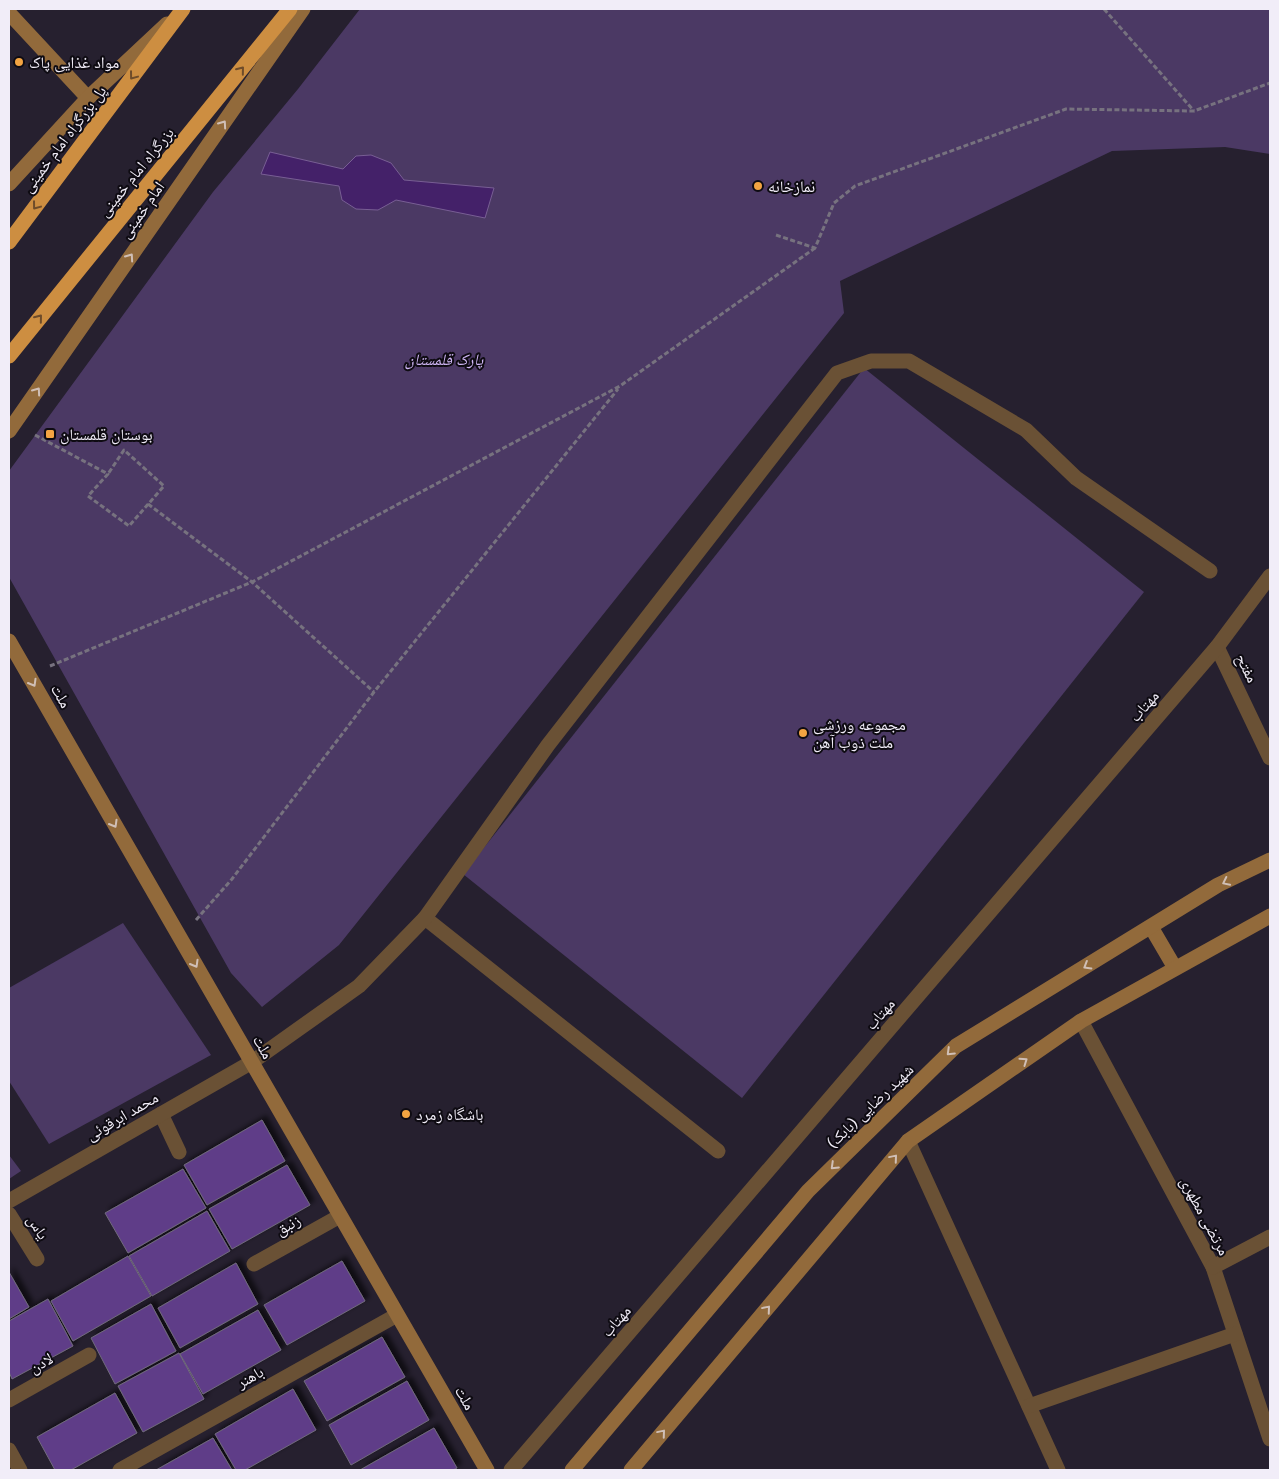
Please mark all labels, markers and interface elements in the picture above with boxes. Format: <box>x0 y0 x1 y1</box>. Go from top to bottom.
place label: مواد غذایی پاک <box>29 53 119 73</box>
marker: مواد غذایی پاک <box>13 56 25 68</box>
one-way arrow <box>235 67 243 76</box>
one-way arrow <box>130 70 138 79</box>
street label: پل بزرگراه امام خمینی <box>18 82 111 197</box>
one-way arrow <box>217 120 226 130</box>
street label: بزرگراه امام خمینی <box>94 123 178 221</box>
place label: نمازخانه <box>768 177 815 196</box>
street label: امام خمینی <box>115 178 169 242</box>
marker: نمازخانه <box>752 180 764 192</box>
one-way arrow <box>33 200 41 209</box>
one-way arrow <box>124 254 133 263</box>
one-way arrow <box>34 315 43 324</box>
park label: پارک قلمستان <box>405 350 484 370</box>
one-way arrow <box>31 387 40 396</box>
place label: بوستان قلمستان <box>60 425 153 445</box>
marker: بوستان قلمستان <box>44 428 56 440</box>
street label: مفتح <box>1231 650 1262 686</box>
one-way arrow <box>27 677 37 686</box>
street label: ملت <box>47 681 75 711</box>
street label: مهتاب <box>1125 686 1163 726</box>
place label: مجموعه ورزشی ملت ذوب آهن <box>813 715 906 753</box>
marker: مجموعه ورزشی ملت ذوب آهن <box>797 727 809 739</box>
one-way arrow <box>108 818 118 827</box>
one-way arrow <box>1222 875 1231 886</box>
one-way arrow <box>189 959 199 968</box>
one-way arrow <box>1084 959 1093 969</box>
street label: مهتاب <box>861 994 899 1034</box>
street label: ملت <box>249 1032 277 1062</box>
one-way arrow <box>947 1046 956 1055</box>
one-way arrow <box>1018 1058 1027 1067</box>
street label: شهید رضایی (بابک) <box>823 1060 918 1153</box>
street label: محمد ابرقوئی <box>82 1088 162 1145</box>
place label: باشگاه زمرد <box>416 1105 484 1124</box>
marker: باشگاه زمرد <box>400 1108 412 1120</box>
one-way arrow <box>888 1154 897 1163</box>
one-way arrow <box>831 1160 840 1169</box>
street label: مرتضی مطهری <box>1175 1173 1234 1259</box>
street label: یاس <box>22 1211 53 1243</box>
street label: زنبق <box>272 1211 304 1240</box>
street label: مهتاب <box>597 1301 635 1341</box>
one-way arrow <box>761 1305 770 1314</box>
street label: لادن <box>26 1349 57 1378</box>
street label: باهنر <box>232 1362 267 1393</box>
street label: ملت <box>451 1383 479 1413</box>
one-way arrow <box>656 1430 665 1439</box>

